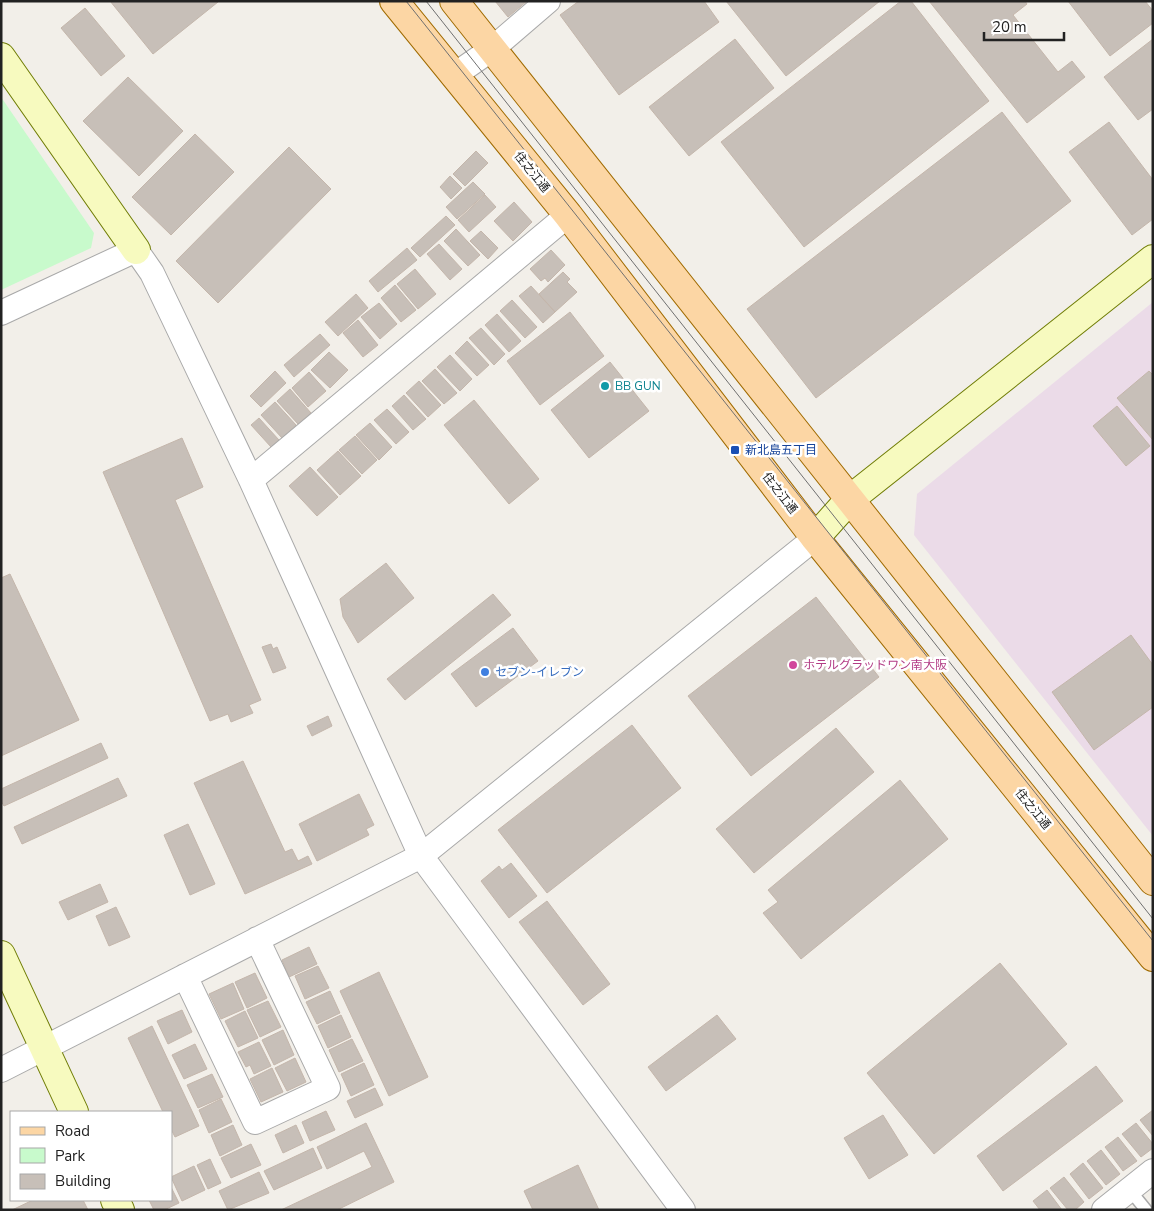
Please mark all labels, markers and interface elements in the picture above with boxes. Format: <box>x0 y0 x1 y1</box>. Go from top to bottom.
scale bar <box>984 10 1064 42</box>
text: 20 m <box>992 17 1027 37</box>
street label: 住之江通 <box>511 148 553 196</box>
place label: BB GUN <box>615 378 661 394</box>
marker: BB GUN <box>599 380 611 392</box>
place label: 新北島五丁目 <box>745 442 817 458</box>
marker: 新北島五丁目 <box>729 444 741 456</box>
street label: 住之江通 <box>759 469 801 517</box>
place label: ホテルグラッドワン南大阪 <box>803 657 947 673</box>
marker: ホテルグラッドワン南大阪 <box>787 659 799 671</box>
place label: セブン-イレブン <box>495 664 584 680</box>
marker: セブン-イレブン <box>479 666 491 678</box>
street label: 住之江通 <box>1012 785 1054 833</box>
legend <box>10 1111 172 1201</box>
text: Road <box>55 1121 90 1141</box>
text: Park <box>55 1146 85 1166</box>
text: Building <box>55 1171 111 1191</box>

